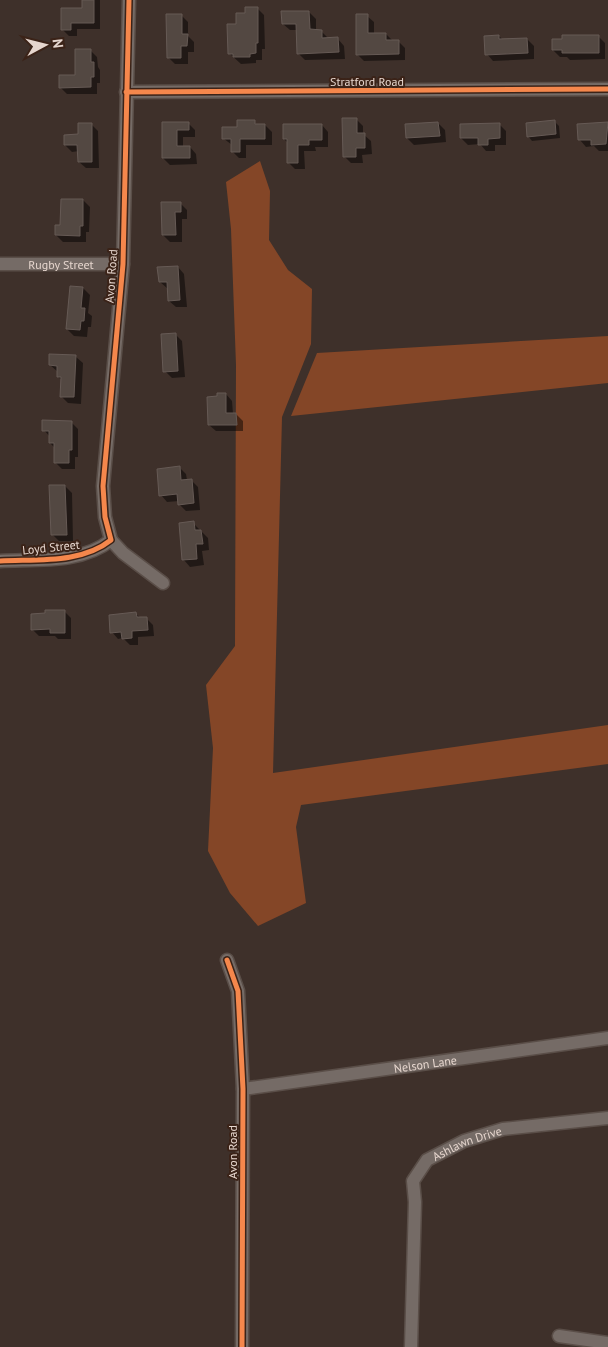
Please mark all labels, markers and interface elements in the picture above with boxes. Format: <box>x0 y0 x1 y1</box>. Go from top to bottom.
north arrow <box>20 20 70 70</box>
text: N <box>48 38 67 49</box>
street label: Stratford Road <box>330 74 404 89</box>
street label: Avon Road <box>102 249 120 303</box>
street label: Rugby Street <box>28 257 94 272</box>
street label: Loyd Street <box>22 537 80 557</box>
street label: Nelson Lane <box>393 1052 458 1075</box>
street label: Ashlawn Drive <box>430 1122 503 1164</box>
street label: Avon Road <box>225 1125 240 1179</box>

